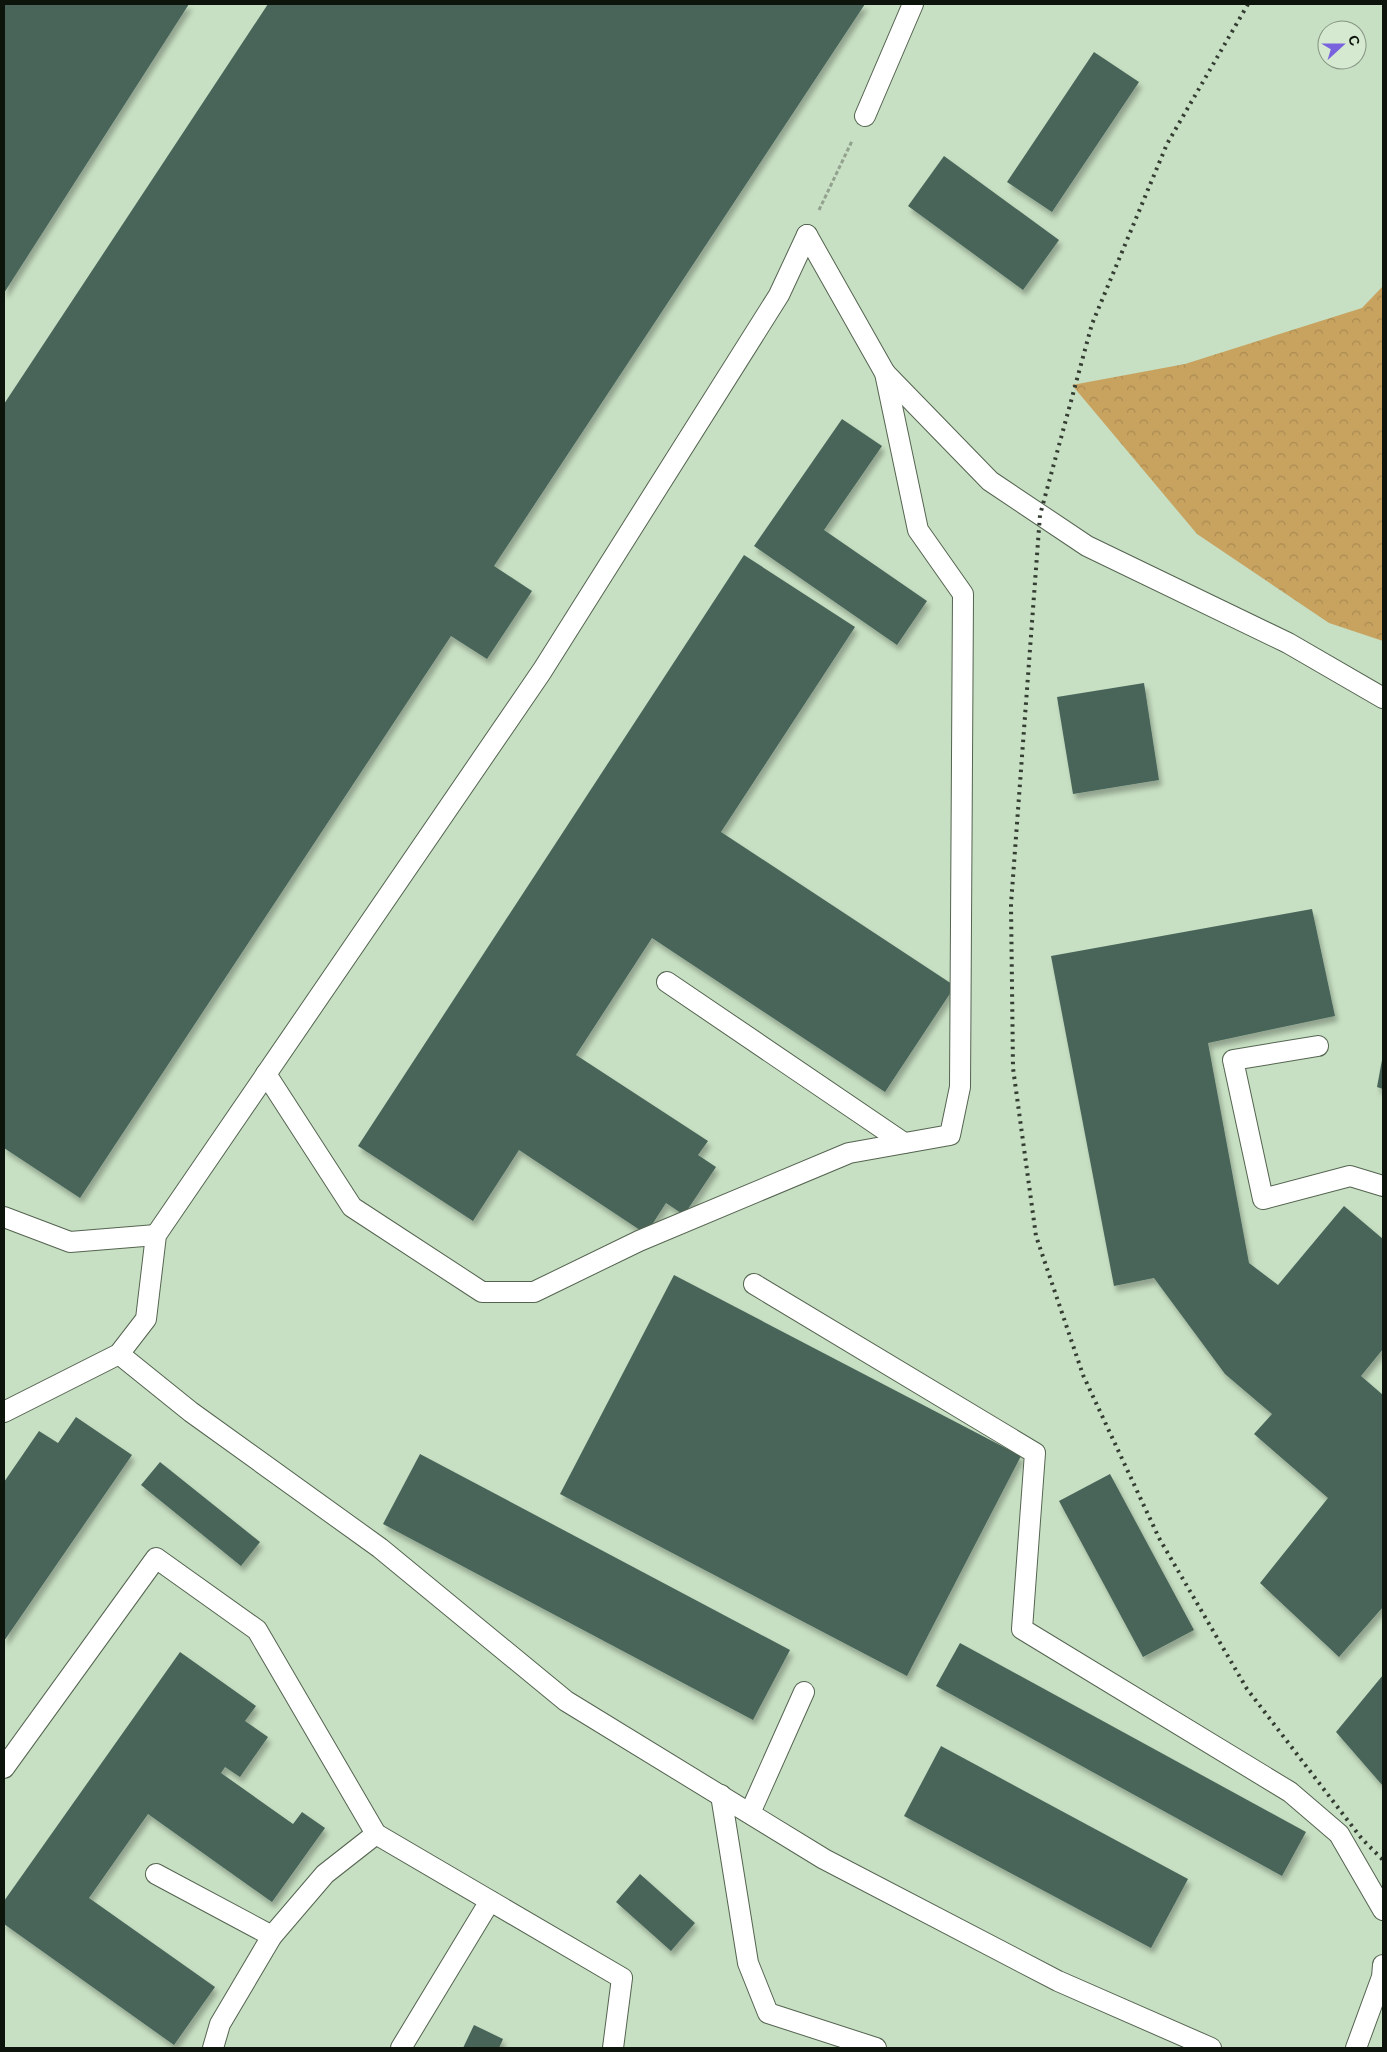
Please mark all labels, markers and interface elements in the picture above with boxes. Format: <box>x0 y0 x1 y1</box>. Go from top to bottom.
north arrow <box>1317 20 1367 70</box>
text: С <box>1345 33 1363 48</box>

